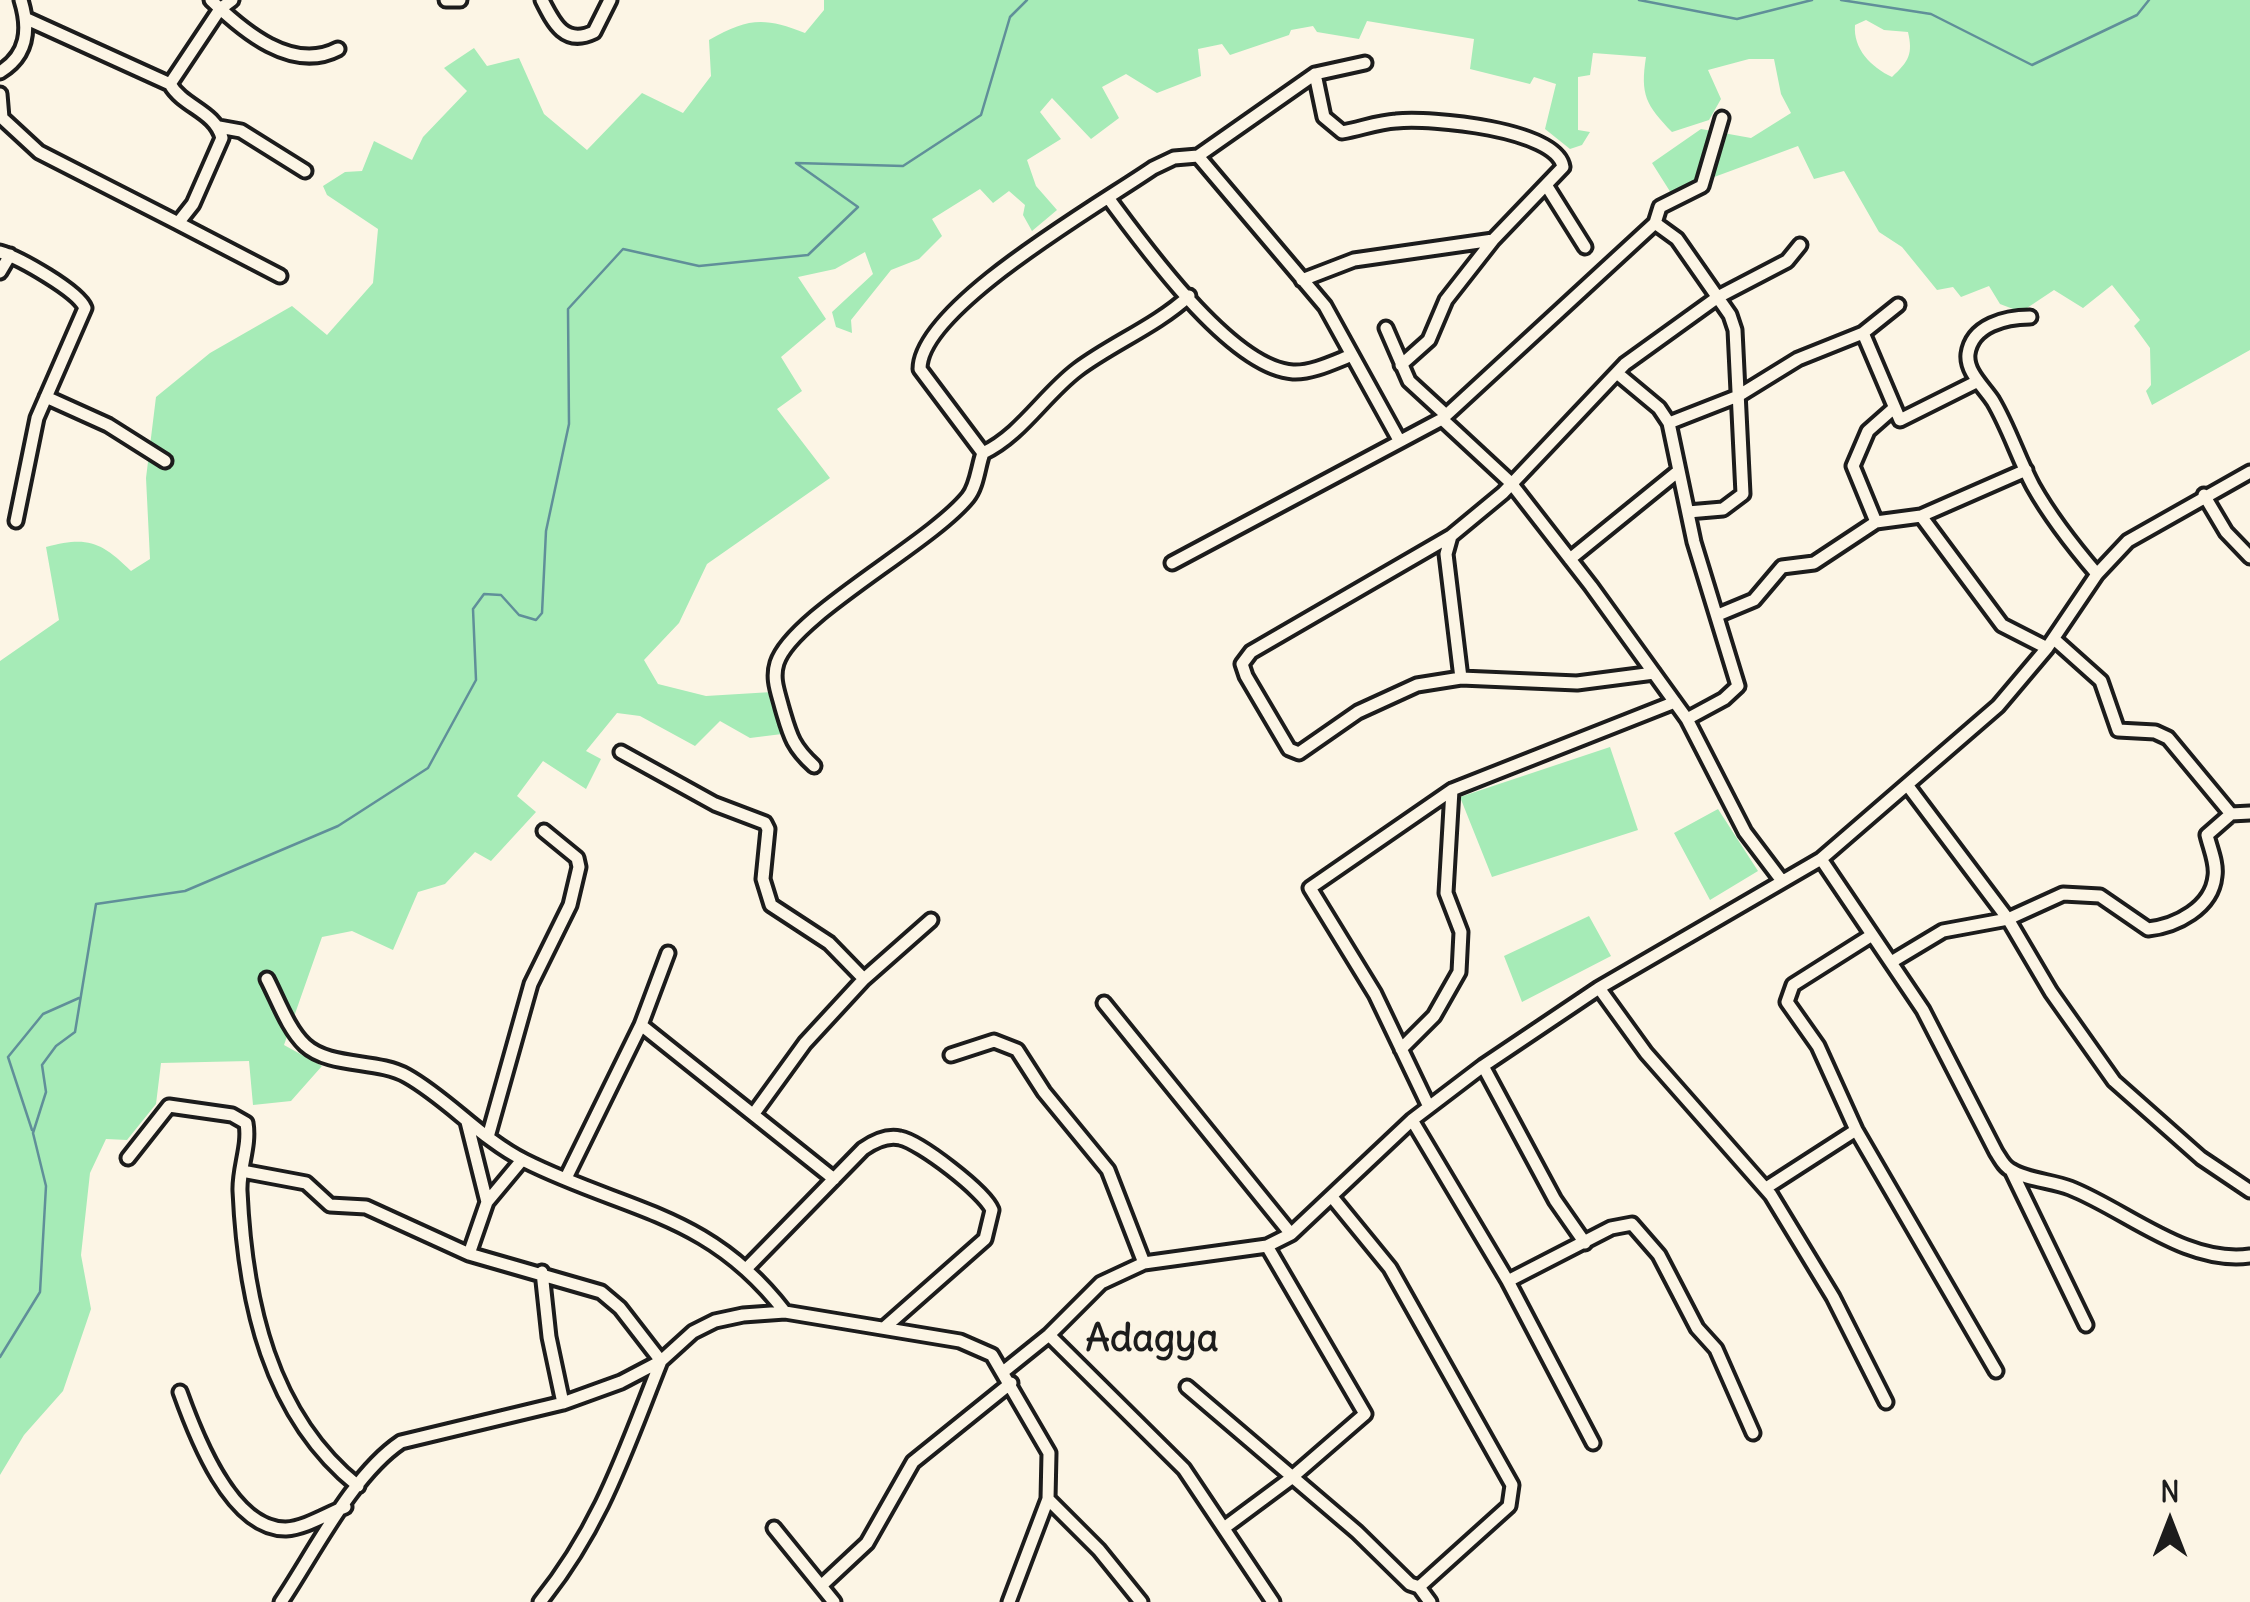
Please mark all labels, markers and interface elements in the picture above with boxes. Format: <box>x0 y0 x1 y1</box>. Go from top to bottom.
district label: Adagya <box>1086 1317 1218 1363</box>
north arrow <box>2120 1472 2220 1572</box>
text: N <box>2160 1474 2180 1510</box>

